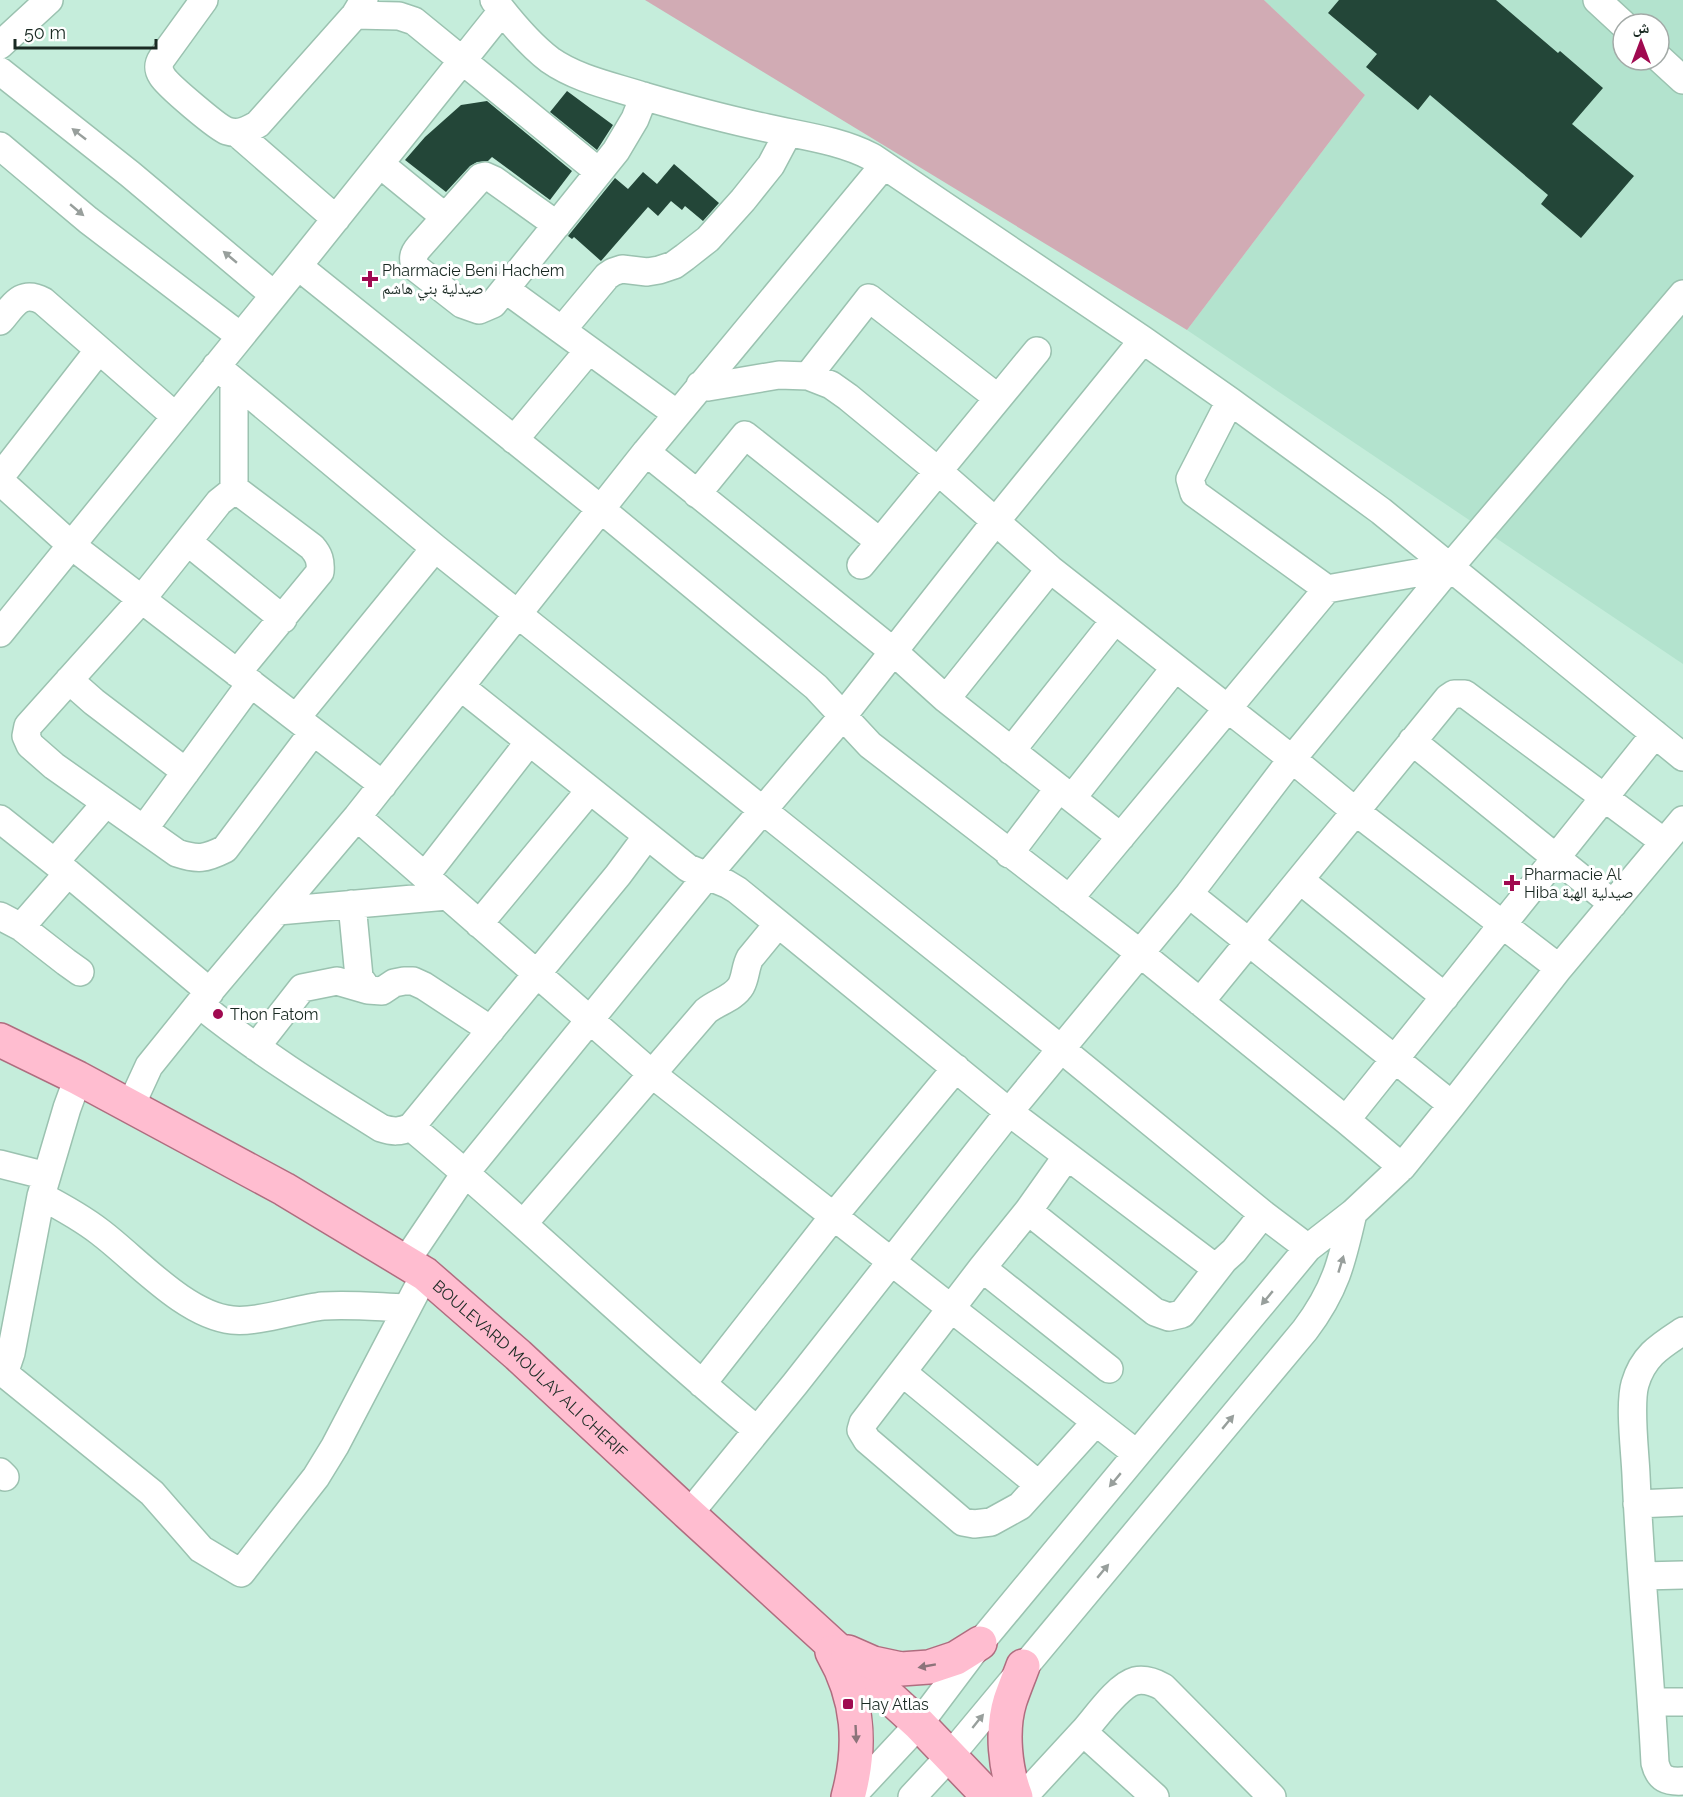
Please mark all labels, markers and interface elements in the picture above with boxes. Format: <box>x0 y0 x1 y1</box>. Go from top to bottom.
scale bar <box>15 12 156 50</box>
north arrow <box>1611 12 1671 72</box>
text: ش <box>1633 18 1650 37</box>
text: 50 m <box>24 22 66 43</box>
one-way arrow <box>71 127 87 140</box>
one-way arrow <box>69 204 85 217</box>
one-way arrow <box>223 251 238 264</box>
place label: Pharmacie Beni Hachem صيدلية بني هاشم <box>382 261 564 301</box>
marker: Pharmacie Beni Hachem صيدلية بني هاشم <box>363 272 377 286</box>
place label: Pharmacie Al Hiba صيدلية الهبة <box>1524 865 1634 902</box>
marker: Pharmacie Al Hiba صيدلية الهبة <box>1505 876 1519 890</box>
place label: Thon Fatom <box>230 1005 319 1024</box>
marker: Thon Fatom <box>211 1007 225 1021</box>
one-way arrow <box>1337 1255 1346 1273</box>
street label: BOULEVARD MOULAY ALI CHERIF <box>429 1276 631 1461</box>
one-way arrow <box>1261 1290 1273 1305</box>
one-way arrow <box>1221 1415 1234 1430</box>
one-way arrow <box>1109 1472 1122 1488</box>
one-way arrow <box>1096 1563 1109 1579</box>
one-way arrow <box>917 1661 936 1670</box>
place label: Hay Atlas <box>860 1695 929 1714</box>
marker: Hay Atlas <box>841 1697 855 1711</box>
one-way arrow <box>971 1714 984 1729</box>
one-way arrow <box>852 1724 861 1743</box>

